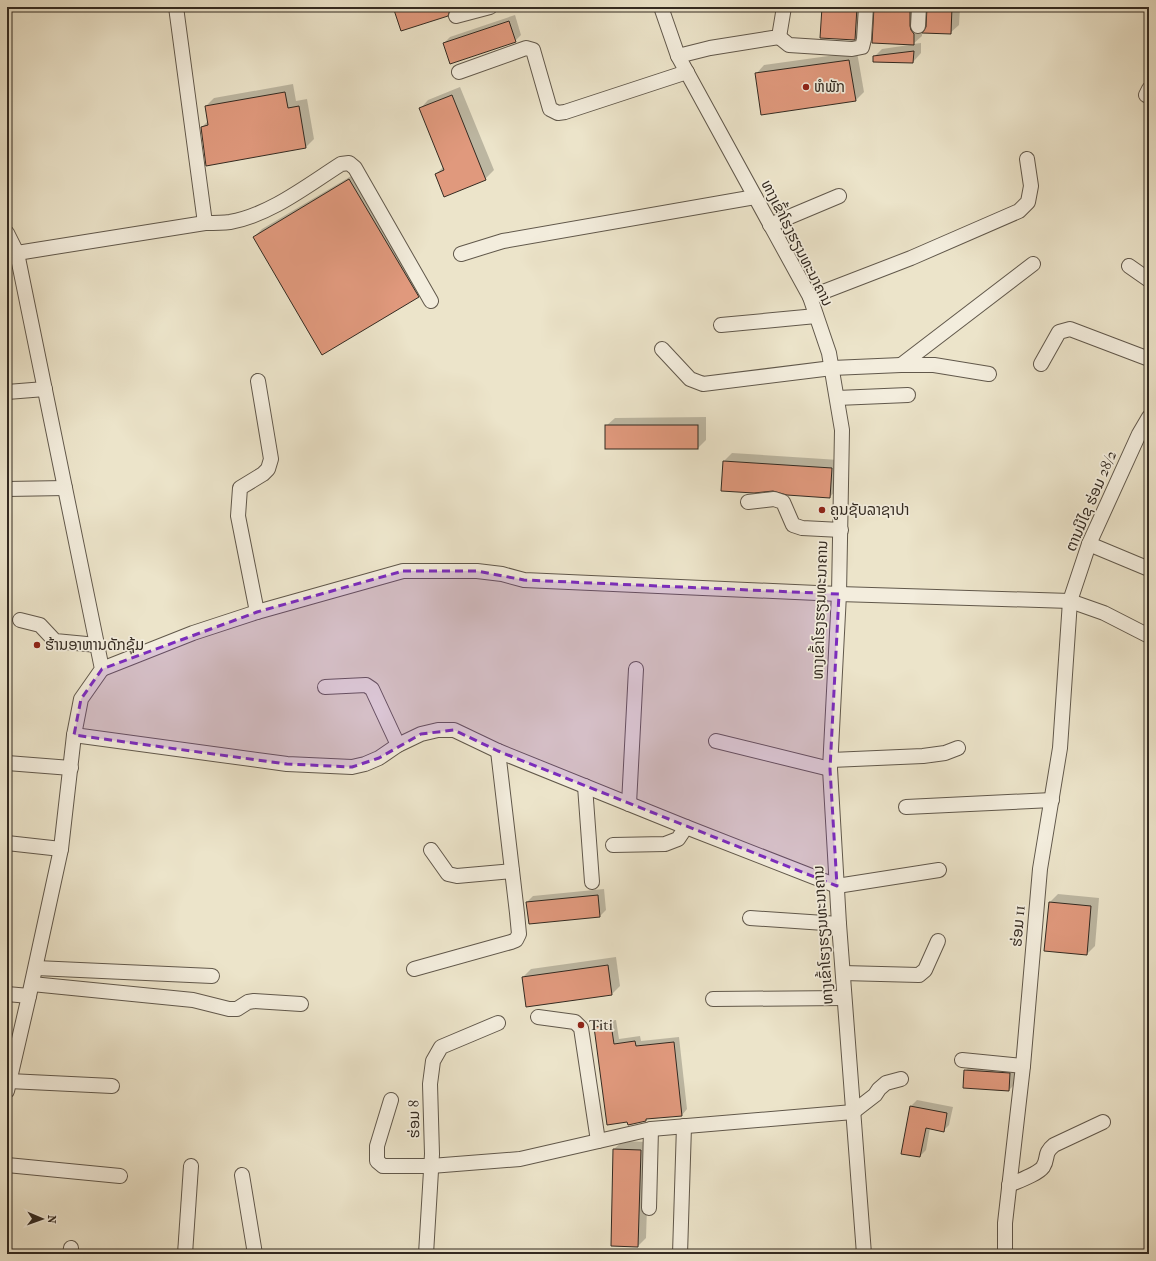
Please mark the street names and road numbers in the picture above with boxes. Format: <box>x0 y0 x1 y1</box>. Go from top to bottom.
street label: ທາງເຂົ້າໂຮງຮຽນທະນາຄານ <box>756 176 839 310</box>
street label: ຕານມີໄຊ ຮ່ອມ 28/2 <box>1062 448 1120 554</box>
street label: ທາງເຂົ້າໂຮງຮຽນທະນາຄານ <box>807 540 832 680</box>
street label: ທາງເຂົ້າໂຮງຮຽນທະນາຄານ <box>807 865 838 1005</box>
street label: ຮ່ອມ 11 <box>1007 904 1029 948</box>
street label: ຮ່ອມ 8 <box>405 1100 423 1138</box>

